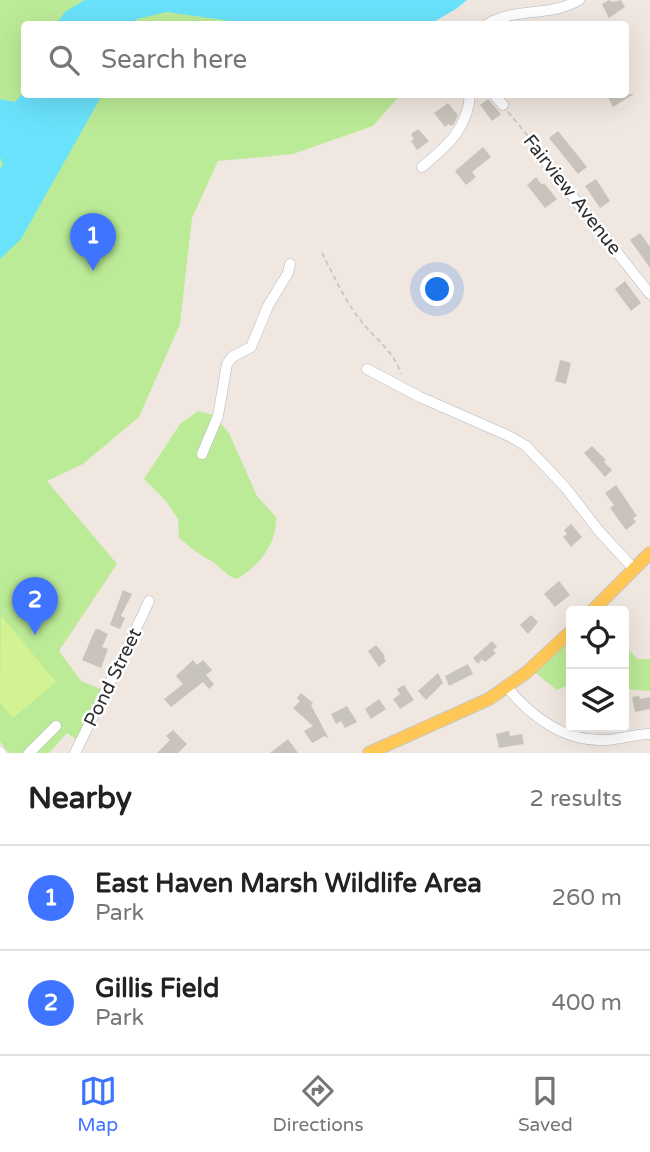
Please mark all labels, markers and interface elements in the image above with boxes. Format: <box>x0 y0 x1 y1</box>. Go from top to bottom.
search box <box>21 21 629 98</box>
icon: search <box>45 41 83 79</box>
text: Search here <box>101 44 247 75</box>
street label: Fairview Avenue <box>519 130 626 259</box>
pin: 1 <box>70 213 116 271</box>
your location <box>420 272 454 306</box>
pin: 2 <box>12 577 58 635</box>
map controls <box>566 606 629 732</box>
button: locate <box>566 606 629 669</box>
street label: Pond Street <box>80 625 146 730</box>
button: layers <box>566 669 629 732</box>
text: Nearby <box>28 780 132 817</box>
text: 2 results <box>529 785 622 813</box>
text: East Haven Marsh Wildlife Area <box>95 868 482 899</box>
text: 1 <box>44 884 58 912</box>
text: 260 m <box>552 884 622 912</box>
text: Park <box>95 899 144 927</box>
text: Gillis Field <box>95 973 219 1004</box>
text: 2 <box>44 989 58 1017</box>
text: 400 m <box>552 989 622 1017</box>
text: Park <box>95 1004 144 1032</box>
tab: Map <box>77 1072 118 1136</box>
tab: Directions <box>273 1072 364 1136</box>
tab: Saved <box>518 1072 573 1136</box>

